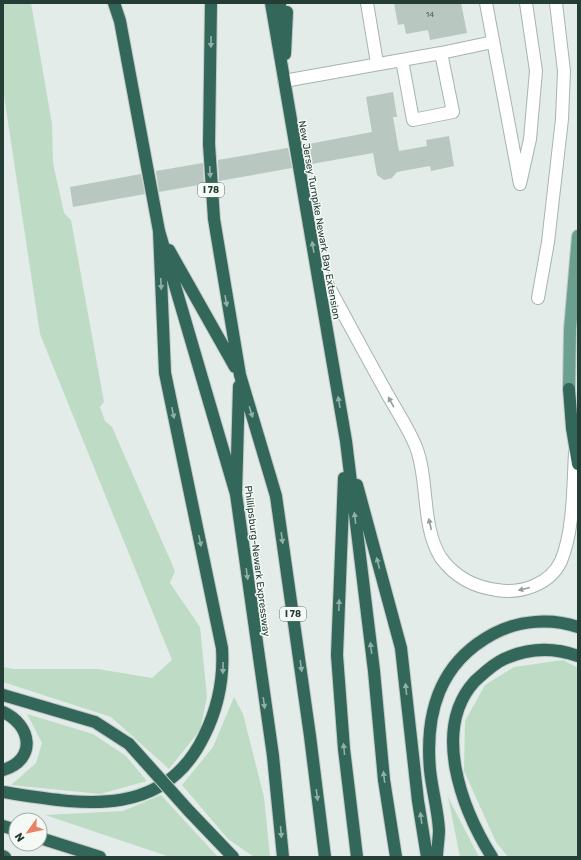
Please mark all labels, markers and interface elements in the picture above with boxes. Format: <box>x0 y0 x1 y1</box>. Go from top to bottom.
house number: 14 <box>426 10 434 19</box>
one-way arrow <box>208 36 214 49</box>
street label: New Jersey Turnpike Newark Bay Extension <box>296 120 342 321</box>
one-way arrow <box>207 166 213 179</box>
road number: I 78 <box>198 183 224 197</box>
one-way arrow <box>310 241 316 253</box>
one-way arrow <box>158 278 164 291</box>
one-way arrow <box>224 295 230 307</box>
one-way arrow <box>336 396 342 409</box>
one-way arrow <box>388 396 395 408</box>
one-way arrow <box>248 406 254 418</box>
one-way arrow <box>171 407 177 420</box>
street label: Phillipsburg-Newark Expressway <box>242 485 272 638</box>
one-way arrow <box>352 512 358 525</box>
one-way arrow <box>426 518 432 531</box>
one-way arrow <box>279 532 285 544</box>
one-way arrow <box>197 535 203 547</box>
one-way arrow <box>375 556 381 568</box>
one-way arrow <box>244 568 250 580</box>
one-way arrow <box>518 586 530 592</box>
one-way arrow <box>336 599 343 611</box>
road number: I 78 <box>280 607 306 621</box>
one-way arrow <box>368 641 374 654</box>
one-way arrow <box>298 660 304 672</box>
one-way arrow <box>219 662 226 674</box>
one-way arrow <box>402 683 409 695</box>
one-way arrow <box>261 697 267 709</box>
one-way arrow <box>341 743 348 755</box>
one-way arrow <box>381 771 387 783</box>
one-way arrow <box>314 789 320 801</box>
north arrow <box>8 812 48 852</box>
one-way arrow <box>418 812 424 825</box>
one-way arrow <box>277 826 284 838</box>
text: N <box>12 830 28 844</box>

